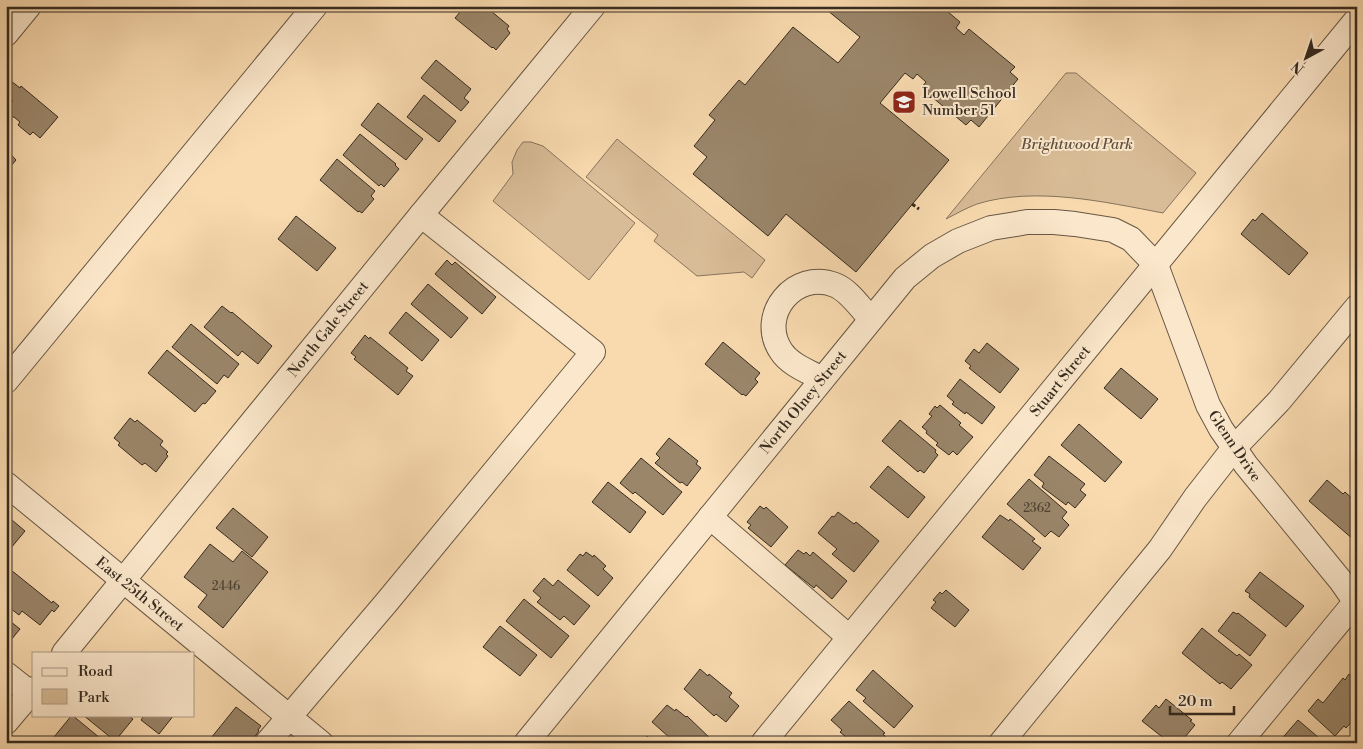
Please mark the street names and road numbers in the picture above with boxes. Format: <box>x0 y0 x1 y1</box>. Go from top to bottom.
street label: North Gale Street <box>284 277 373 381</box>
street label: Stuart Street <box>1026 341 1095 421</box>
street label: North Olney Street <box>756 346 851 458</box>
street label: Glenn Drive <box>1204 407 1265 486</box>
street label: East 25th Street <box>92 553 188 636</box>

